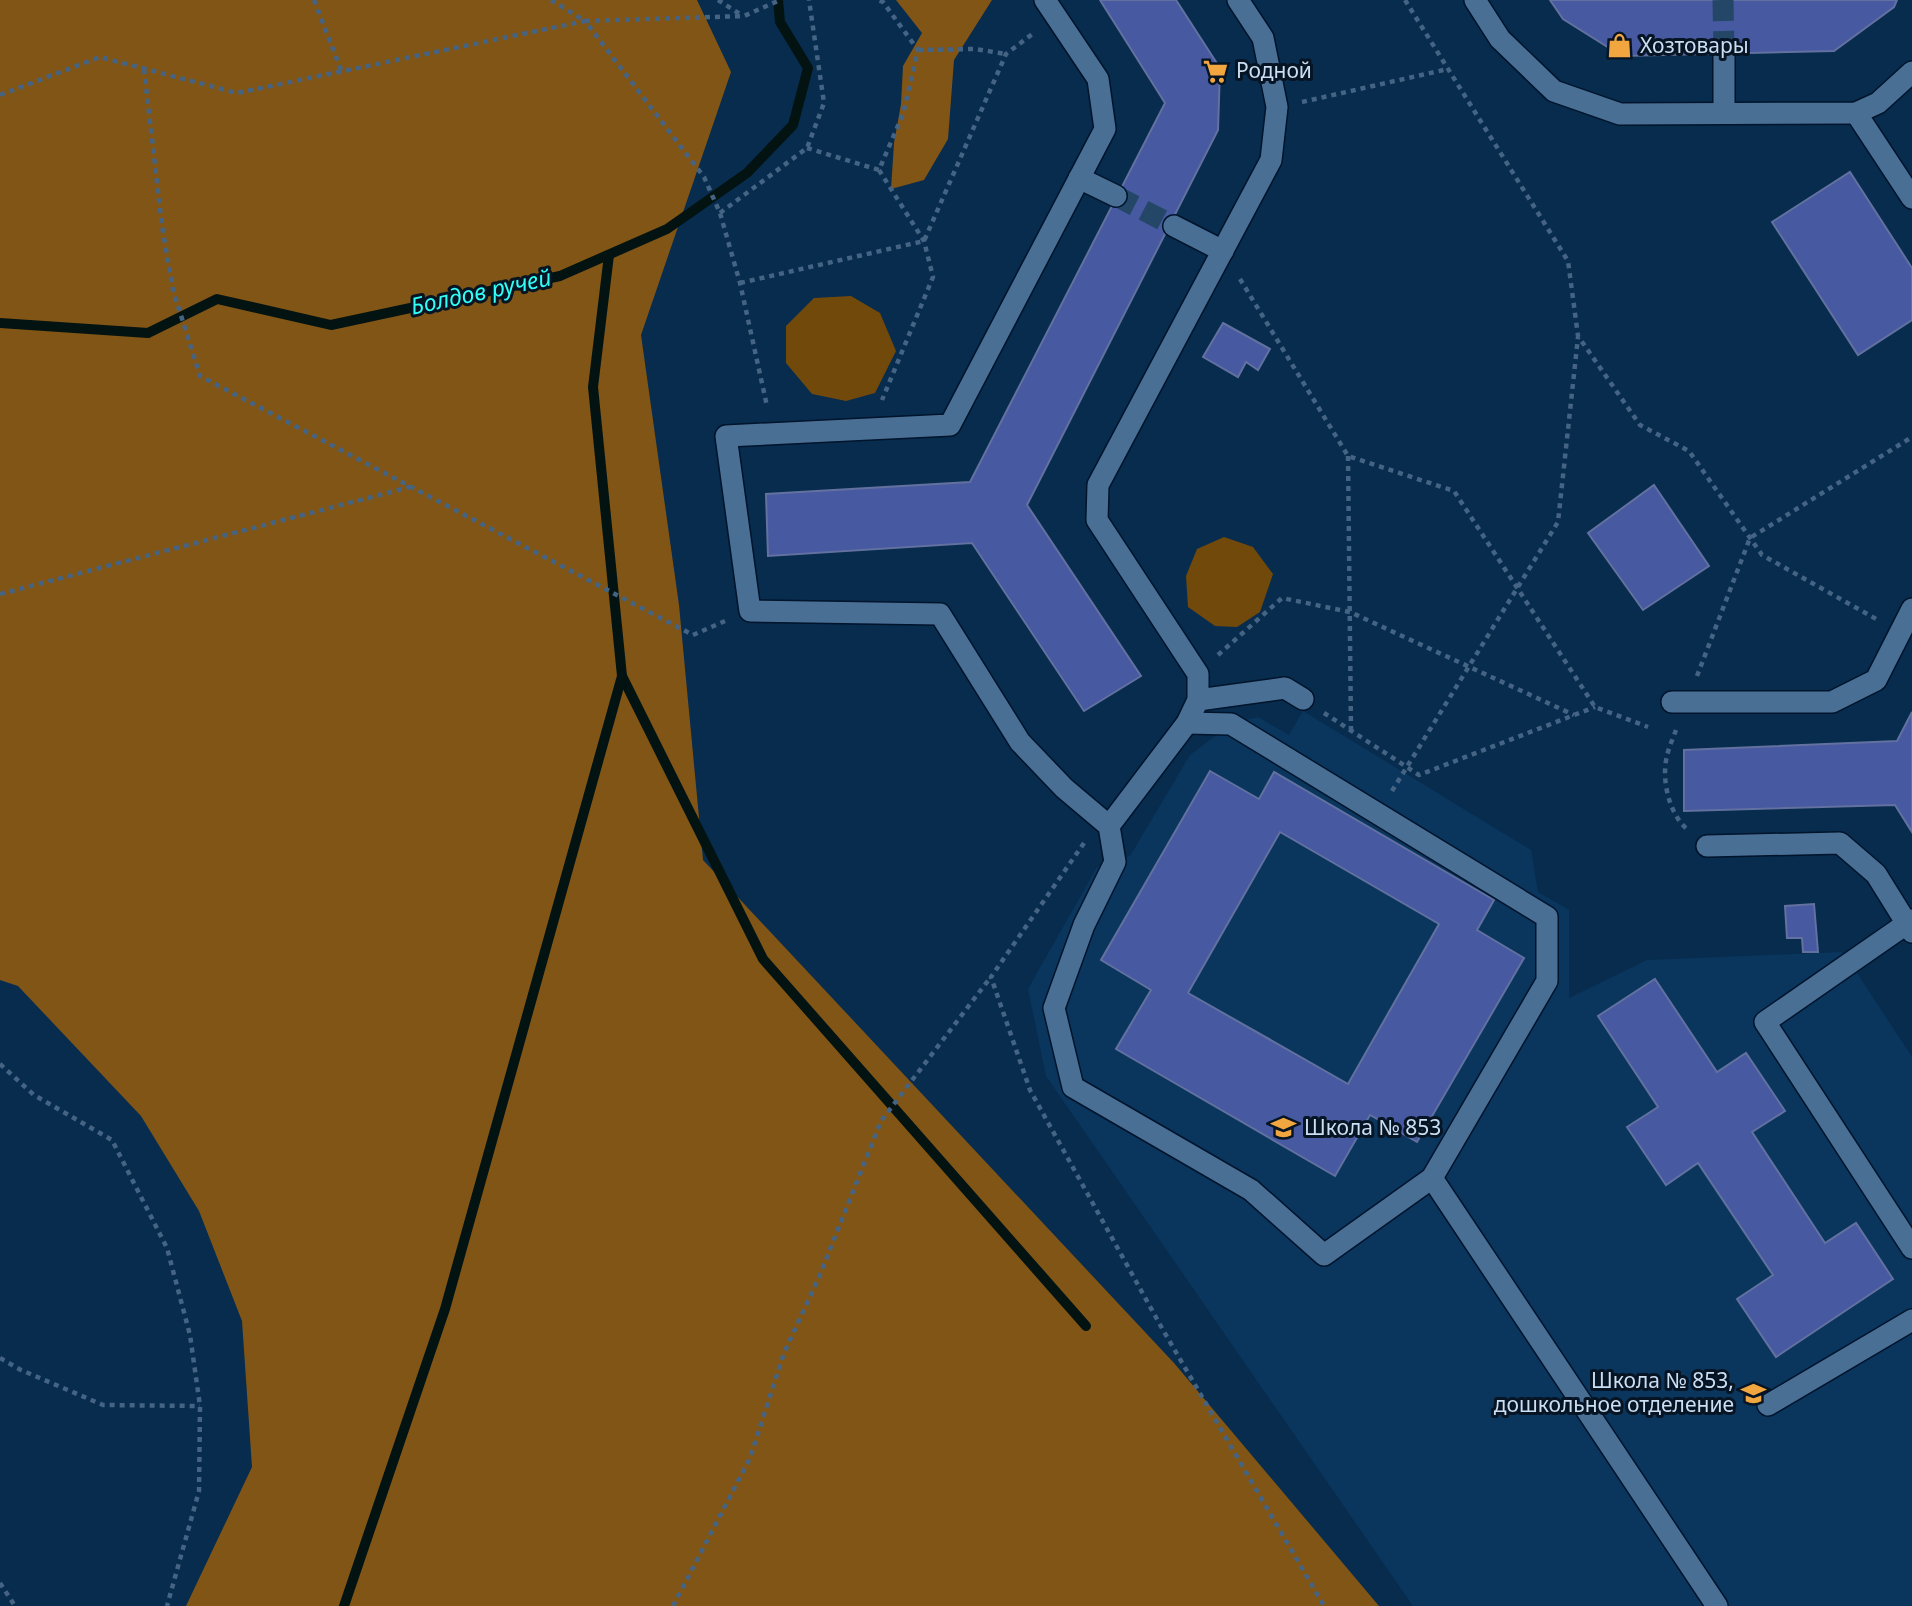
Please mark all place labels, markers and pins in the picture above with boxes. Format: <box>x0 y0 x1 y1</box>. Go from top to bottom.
place label: Хозтовары <box>1640 31 1749 59</box>
shop icon: Хозтовары <box>1606 32 1634 60</box>
place label: Родной <box>1236 56 1312 84</box>
supermarket icon: Родной <box>1202 57 1230 85</box>
place label: Школа № 853 <box>1304 1113 1441 1141</box>
school or university icon: Школа № 853 <box>1270 1114 1298 1142</box>
place label: Школа № 853, дошкольное отделение <box>1494 1366 1734 1418</box>
school or university icon: Школа № 853, дошкольное отделение <box>1740 1379 1768 1407</box>

